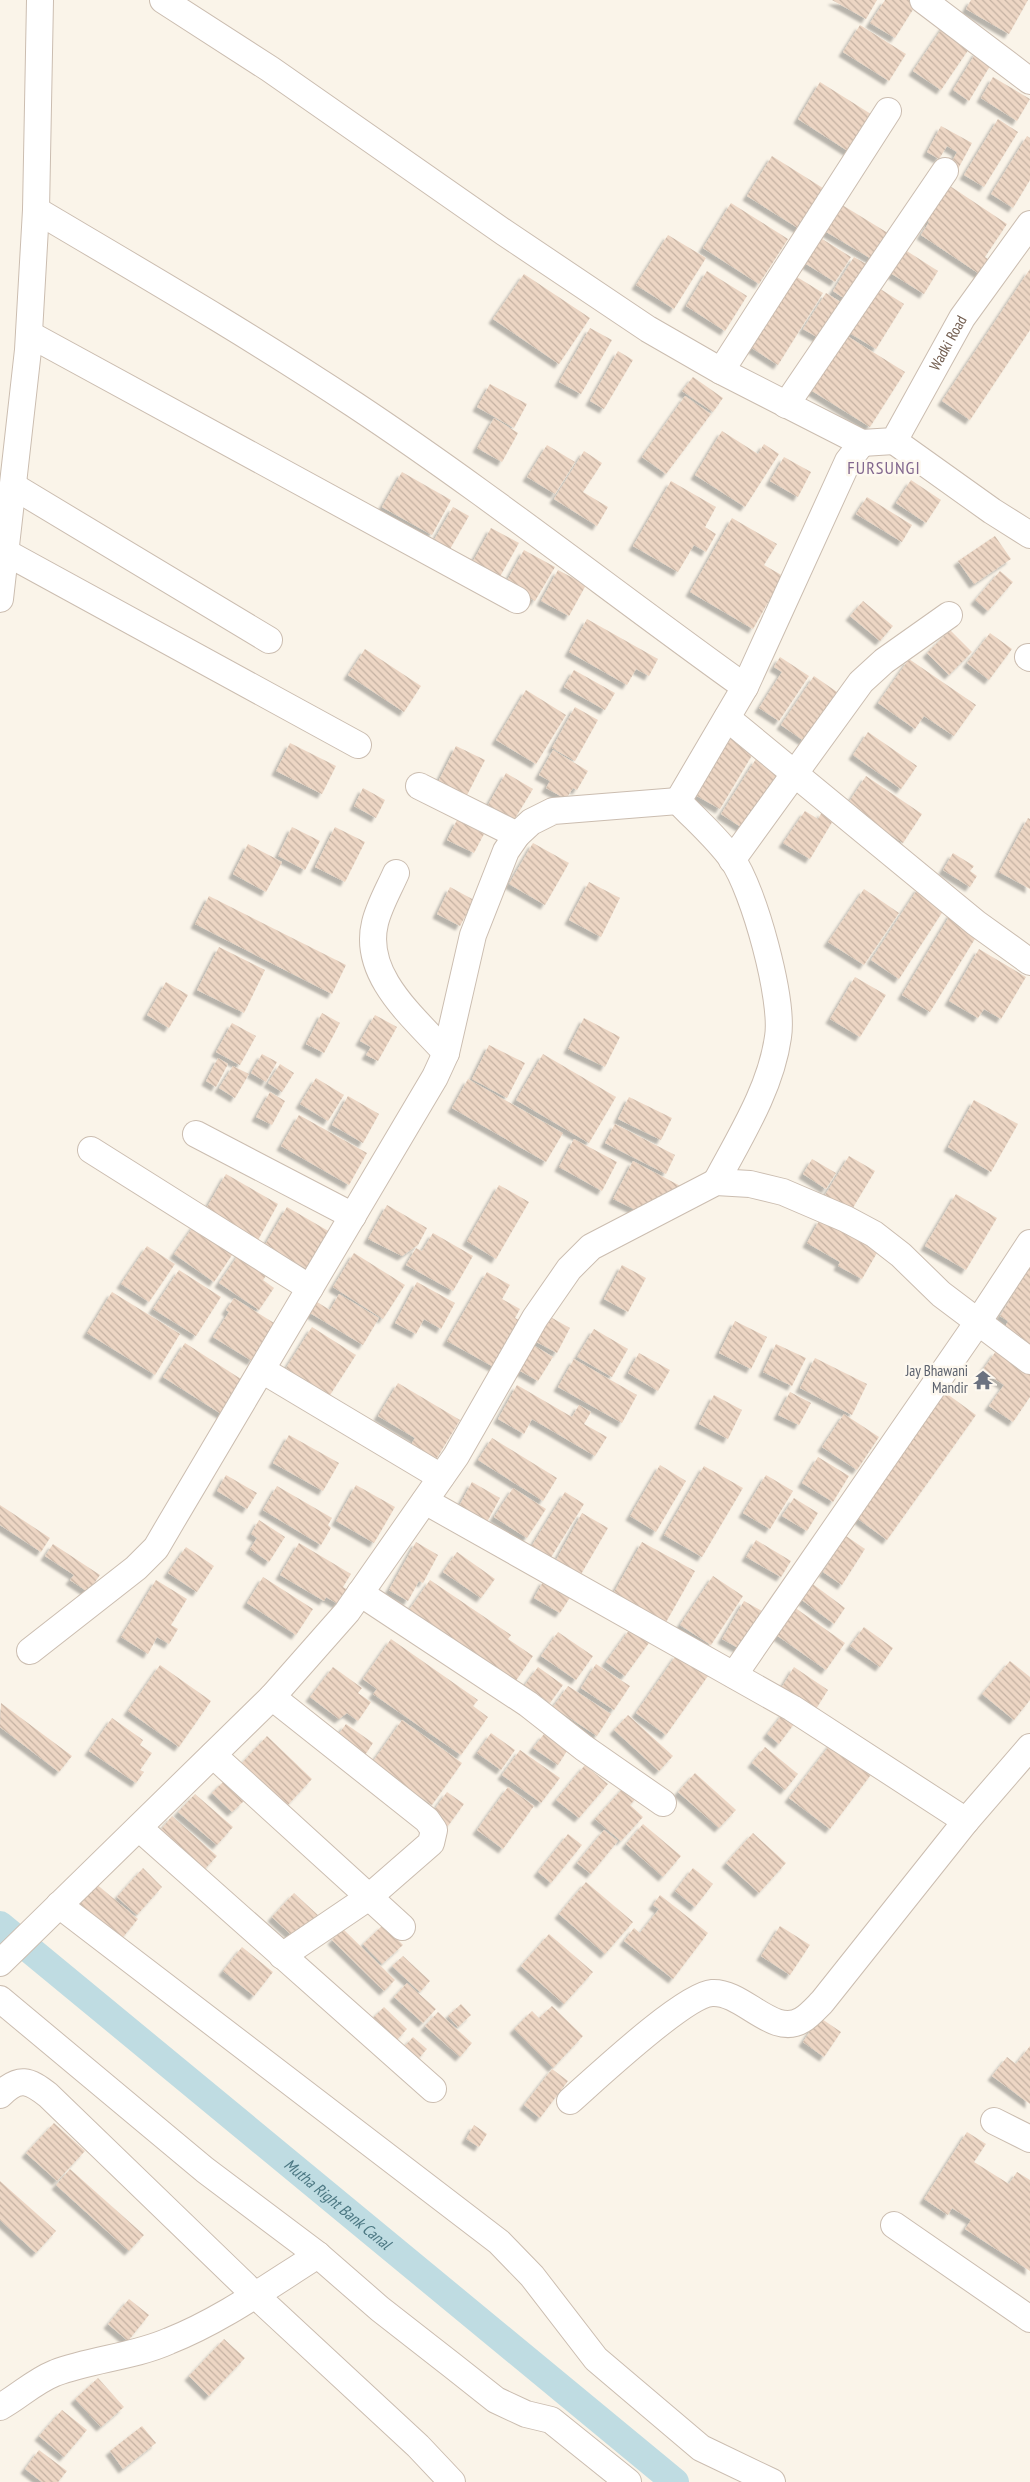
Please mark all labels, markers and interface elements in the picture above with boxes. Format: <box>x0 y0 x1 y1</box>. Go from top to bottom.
street label: Wadki Road <box>925 312 971 374</box>
district label: FURSUNGI <box>847 456 921 479</box>
place label: Jay Bhawani Mandir <box>905 1361 969 1397</box>
temple icon: Jay Bhawani Mandir <box>972 1369 994 1391</box>
water label: Mutha Right Bank Canal <box>280 2154 396 2254</box>

